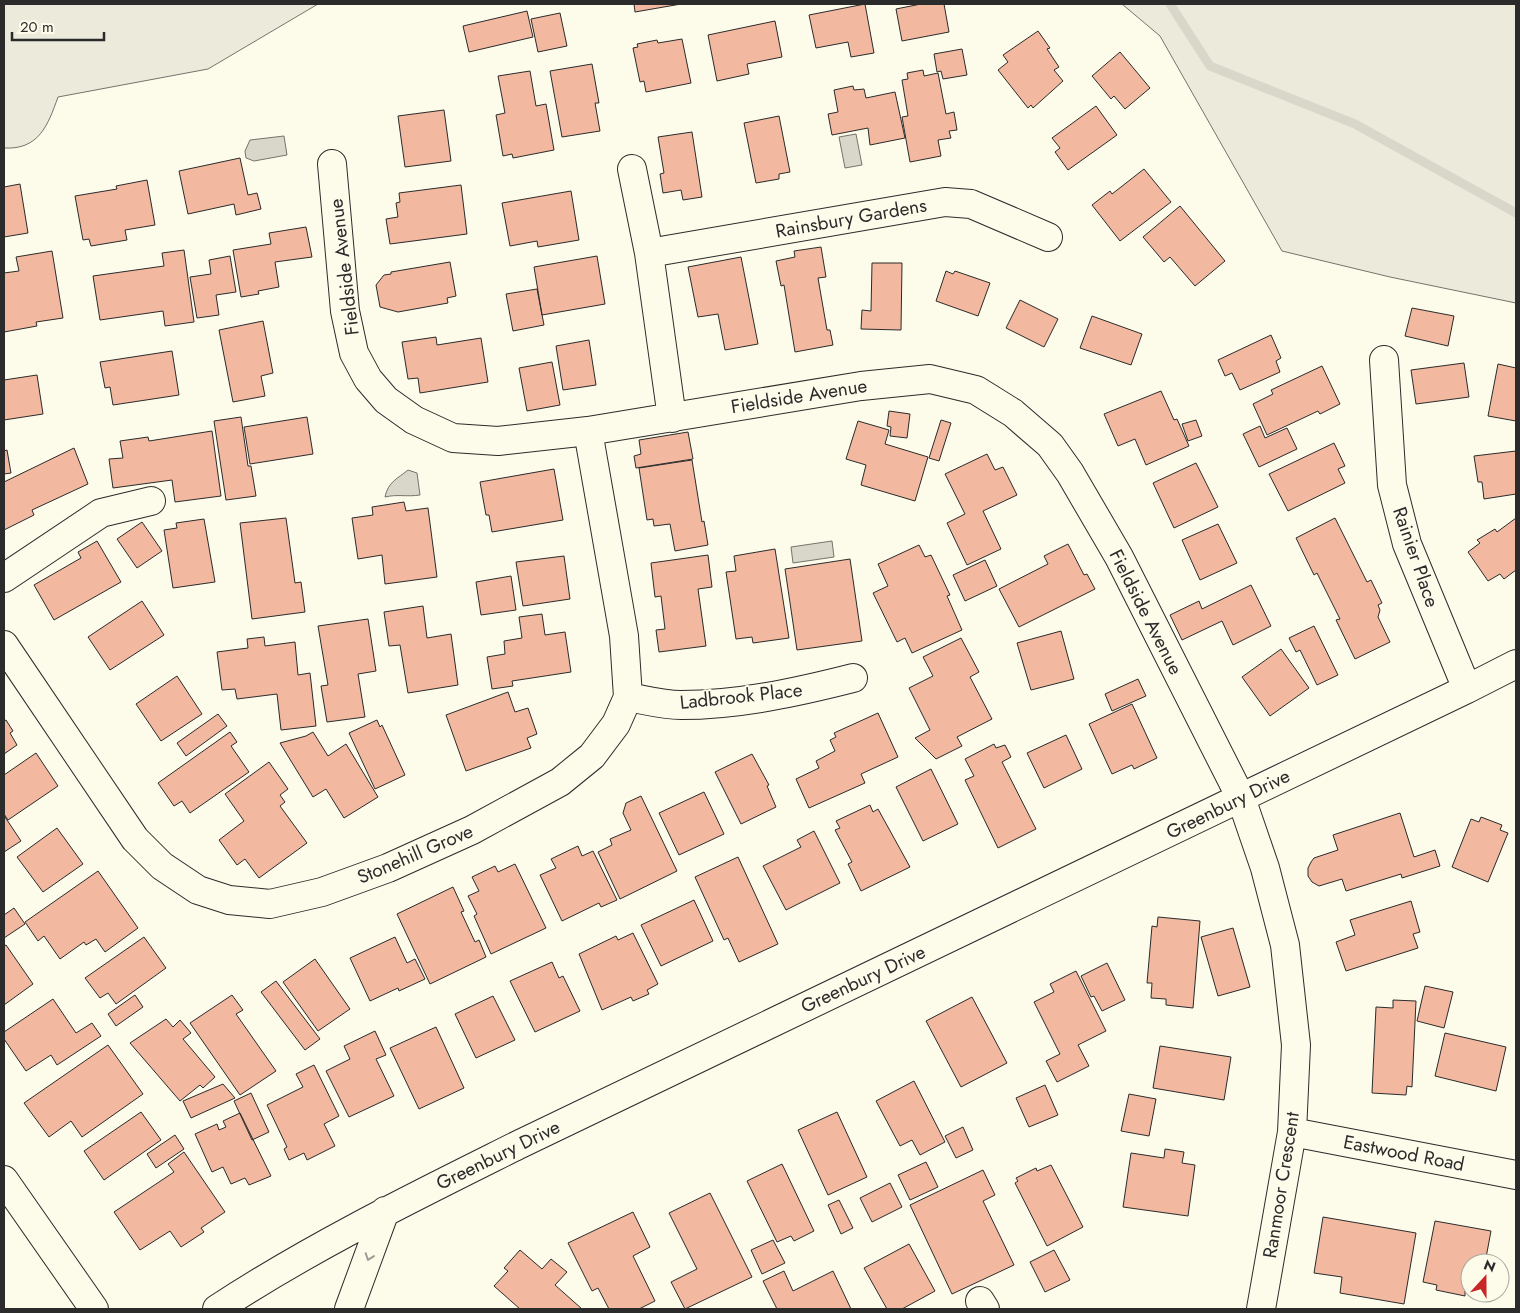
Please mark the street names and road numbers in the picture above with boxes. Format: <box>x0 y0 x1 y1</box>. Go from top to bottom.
street label: Rainsbury Gardens <box>773 191 929 245</box>
street label: Fieldside Avenue <box>322 197 366 337</box>
street label: Fieldside Avenue <box>729 372 869 420</box>
street label: Rainier Place <box>1386 503 1446 611</box>
street label: Fieldside Avenue <box>1103 545 1189 680</box>
street label: Ladbrook Place <box>678 676 804 716</box>
street label: Greenbury Drive <box>1162 762 1295 846</box>
street label: Stonehill Grove <box>353 817 477 891</box>
street label: Greenbury Drive <box>796 938 930 1020</box>
street label: Ranmoor Crescent <box>1256 1110 1306 1260</box>
street label: Greenbury Drive <box>432 1113 565 1197</box>
street label: Eastwood Road <box>1341 1128 1467 1178</box>

